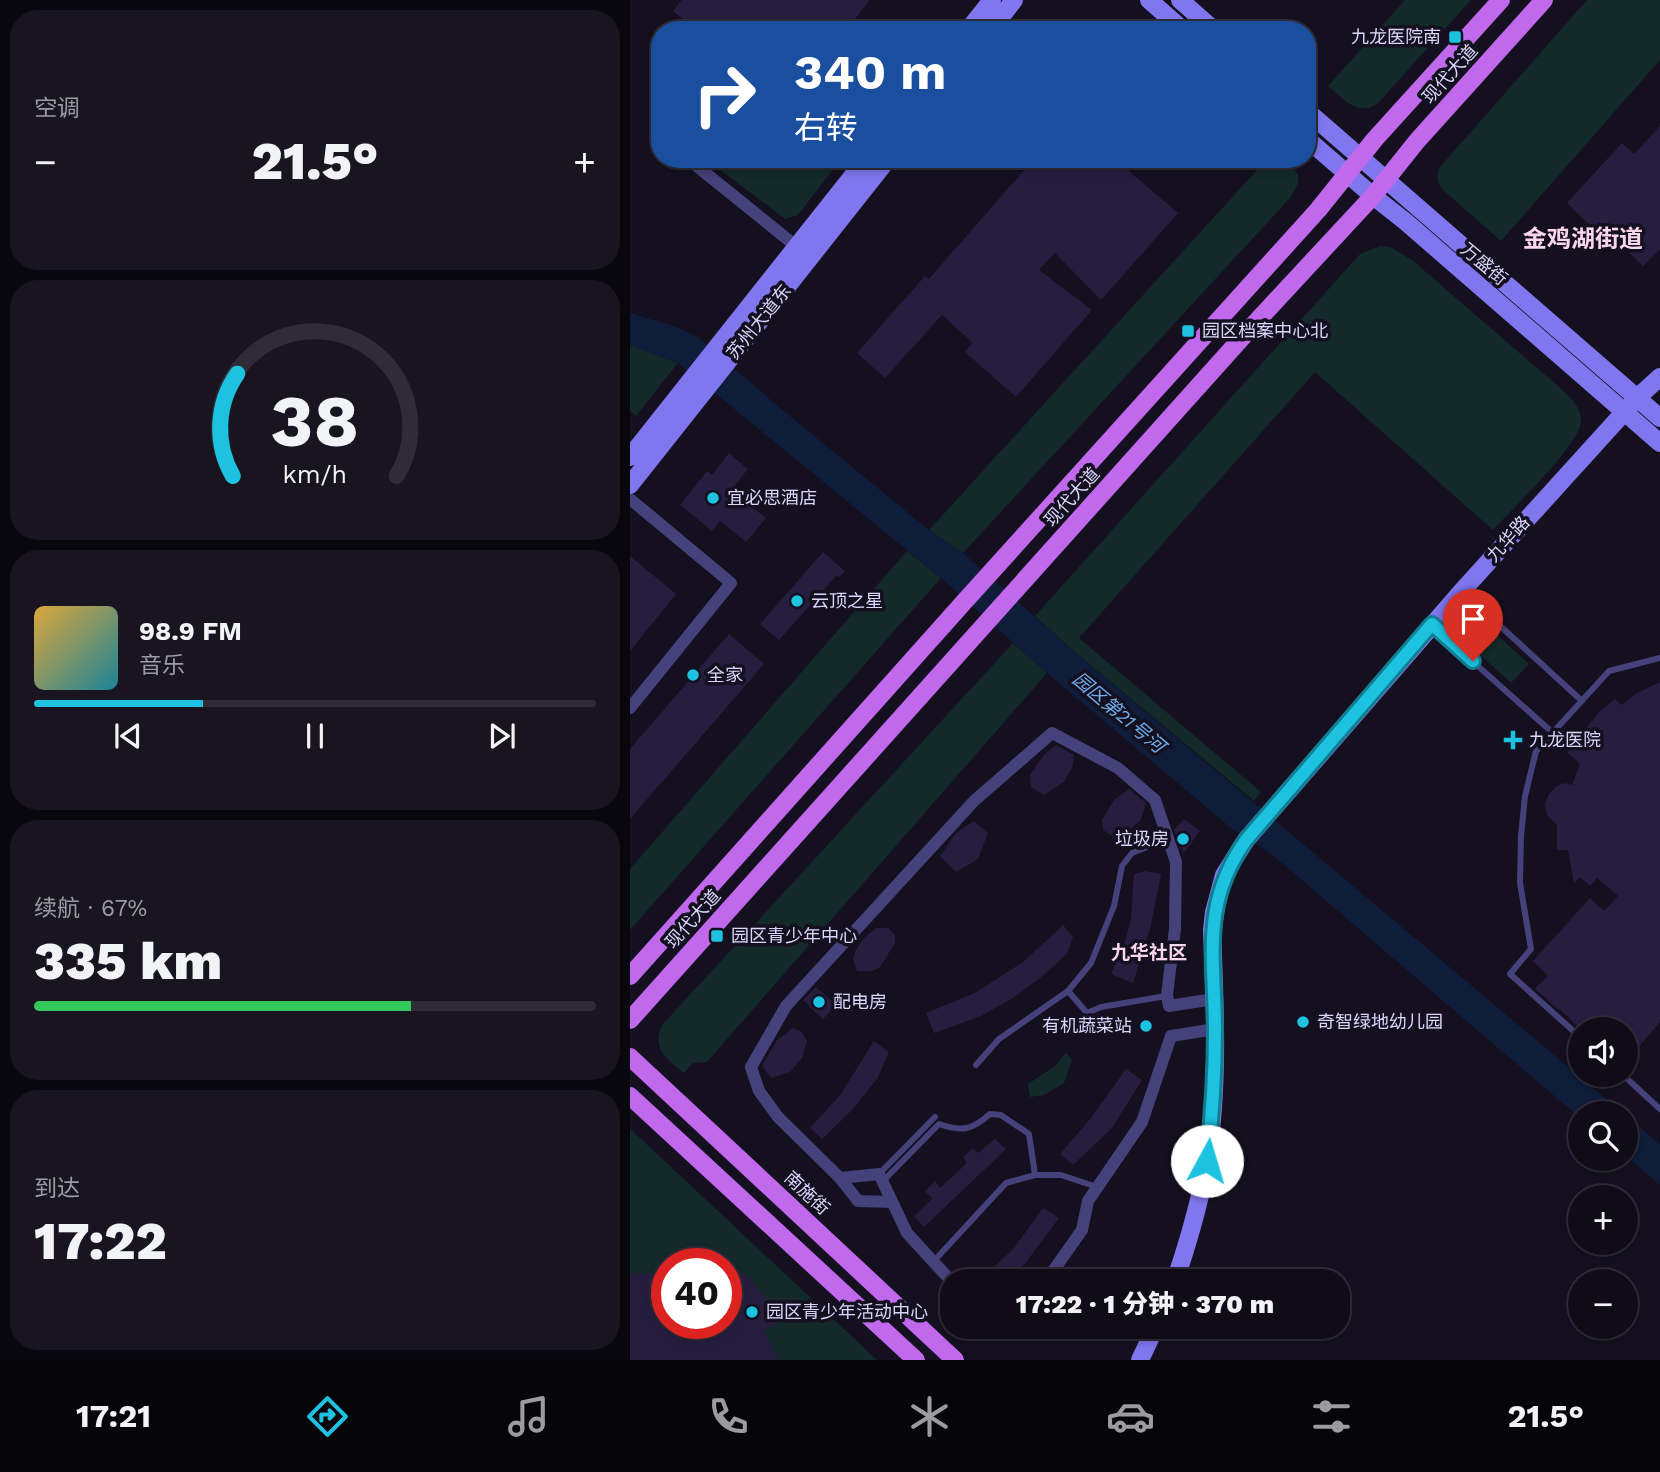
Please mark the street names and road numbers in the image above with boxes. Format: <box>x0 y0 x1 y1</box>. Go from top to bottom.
street label: 现代大道 <box>1418 40 1482 107</box>
street label: 万盛街 <box>1457 238 1512 289</box>
street label: 苏州大道东 <box>722 280 795 363</box>
street label: 现代大道 <box>1040 463 1104 530</box>
street label: 九华路 <box>1482 512 1533 566</box>
street label: 现代大道 <box>661 885 725 952</box>
street label: 南施街 <box>780 1167 834 1219</box>

